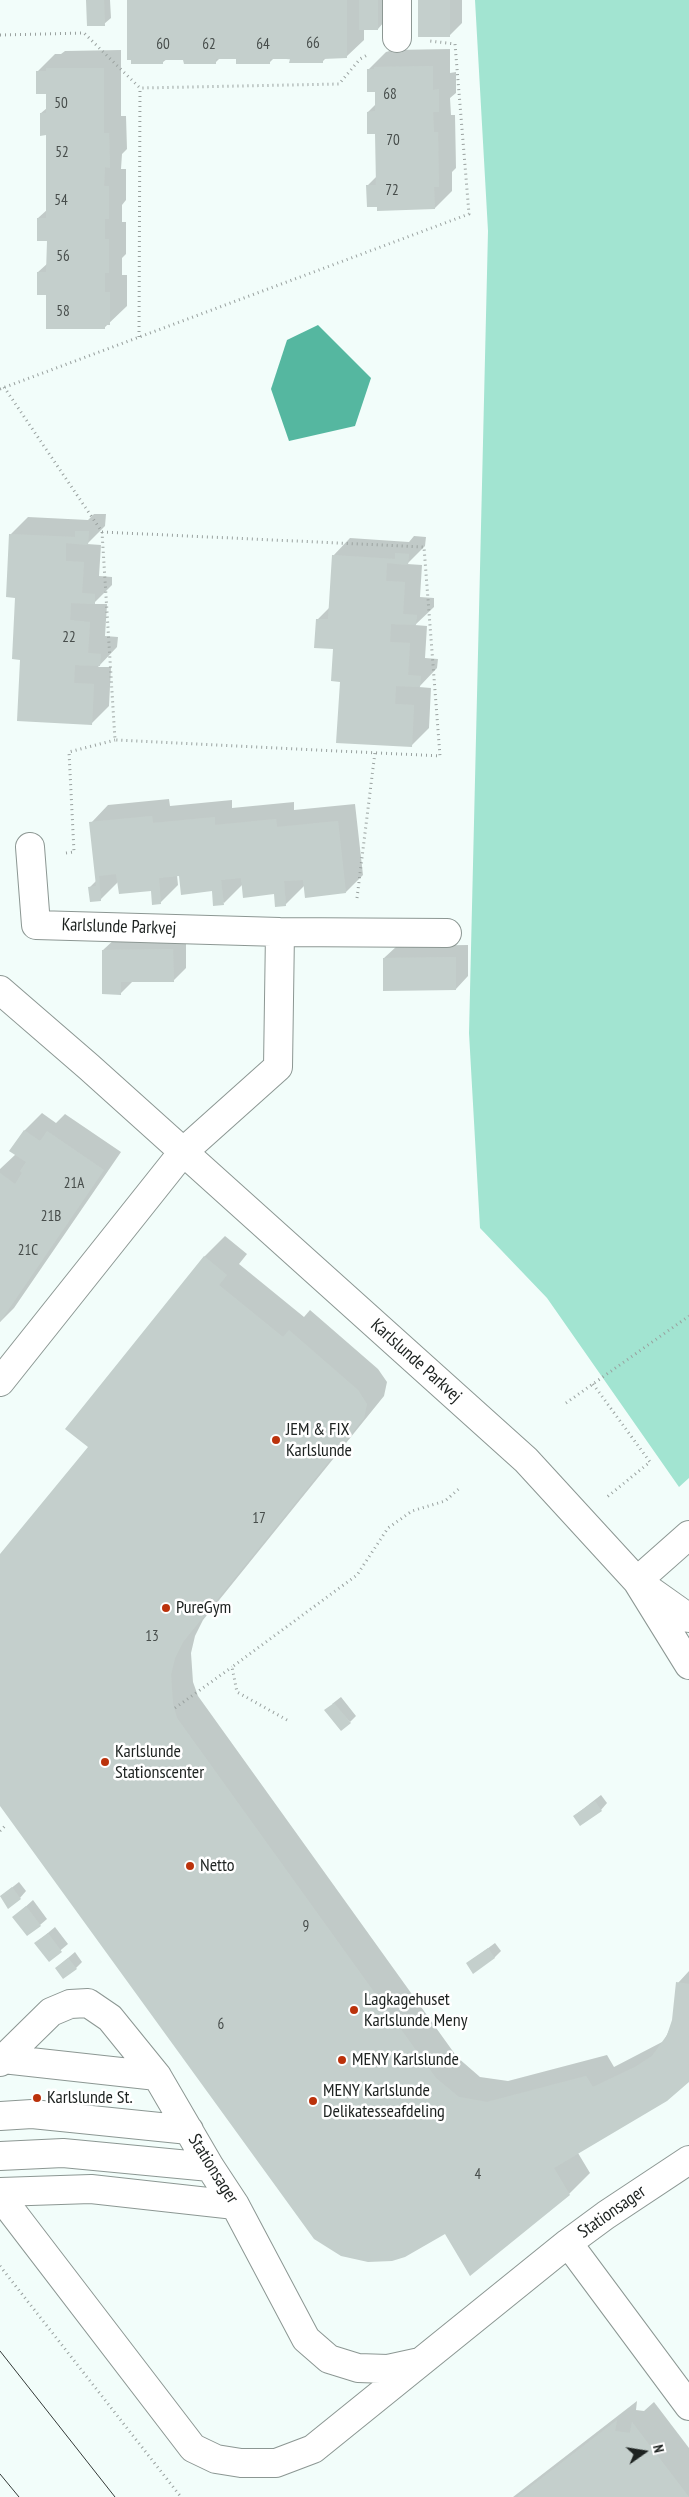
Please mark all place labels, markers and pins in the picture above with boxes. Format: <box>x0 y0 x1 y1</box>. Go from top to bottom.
place label: JEM & FIX Karlslunde <box>286 1419 352 1462</box>
marker: JEM & FIX Karlslunde <box>270 1434 282 1446</box>
place label: PureGym <box>176 1597 231 1619</box>
marker: PureGym <box>160 1602 172 1614</box>
place label: Karlslunde Stationscenter <box>115 1741 204 1784</box>
marker: Karlslunde Stationscenter <box>99 1756 111 1768</box>
place label: Netto <box>200 1855 235 1877</box>
marker: Netto <box>184 1860 196 1872</box>
place label: Lagkagehuset Karlslunde Meny <box>364 1989 467 2032</box>
marker: Lagkagehuset Karlslunde Meny <box>348 2004 360 2016</box>
place label: MENY Karlslunde <box>352 2049 459 2071</box>
marker: MENY Karlslunde <box>336 2054 348 2066</box>
place label: MENY Karlslunde Delikatesseafdeling <box>323 2080 445 2122</box>
place label: Karlslunde St. <box>47 2087 133 2109</box>
marker: Karlslunde St. <box>31 2092 43 2104</box>
marker: MENY Karlslunde Delikatesseafdeling <box>307 2095 319 2107</box>

